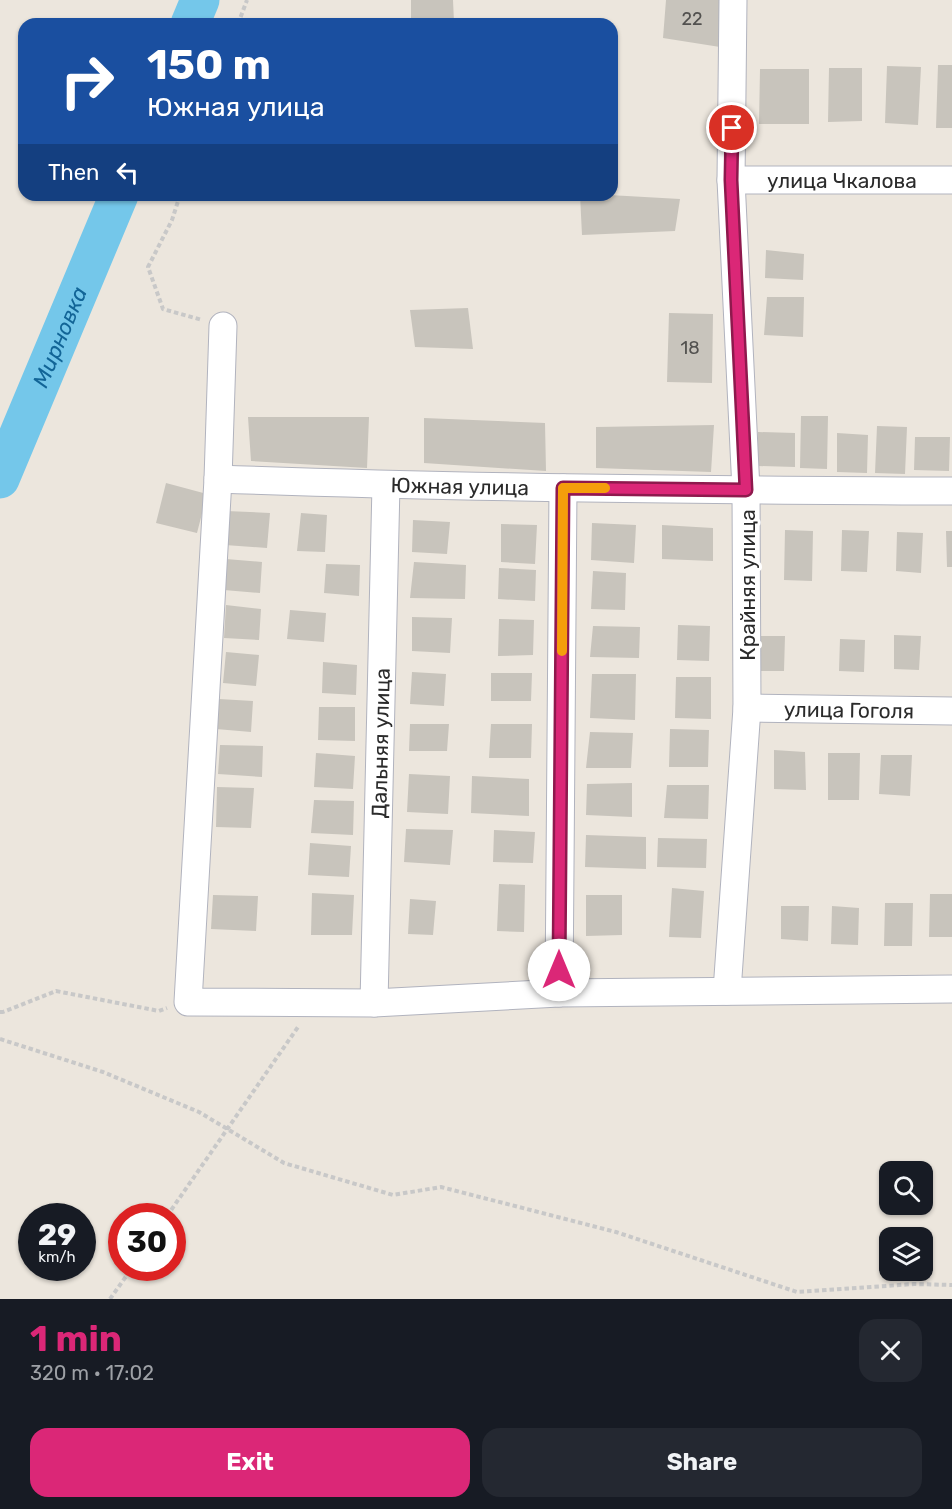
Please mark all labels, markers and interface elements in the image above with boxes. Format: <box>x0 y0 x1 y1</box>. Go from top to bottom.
house number: 22 <box>681 8 703 30</box>
text: 150 m <box>147 40 271 90</box>
icon: right <box>48 42 126 120</box>
text: Южная улица <box>147 91 325 123</box>
pin <box>706 102 757 153</box>
icon: arrive <box>715 111 748 144</box>
icon: left <box>111 156 144 189</box>
text: Then <box>48 159 99 186</box>
street label: улица Чкалова <box>767 168 917 193</box>
water label: Мирновка <box>26 282 93 391</box>
house number: 18 <box>680 337 700 359</box>
street label: Южная улица <box>391 472 529 500</box>
street label: Крайняя улица <box>735 509 760 661</box>
street label: Дальняя улица <box>366 668 394 819</box>
street label: улица Гоголя <box>784 696 914 723</box>
position arrow <box>527 938 591 1002</box>
map controls <box>879 1161 933 1281</box>
button: search <box>879 1161 933 1215</box>
speed limit sign: 30 <box>108 1203 186 1281</box>
text: 29 <box>38 1217 76 1253</box>
button: layers <box>879 1227 933 1281</box>
text: km/h <box>38 1248 76 1266</box>
text: 1 min <box>30 1317 122 1360</box>
button: close <box>859 1319 922 1382</box>
text: 320 m · 17:02 <box>30 1361 154 1385</box>
button: Exit <box>30 1428 470 1497</box>
button: Share <box>482 1428 922 1497</box>

